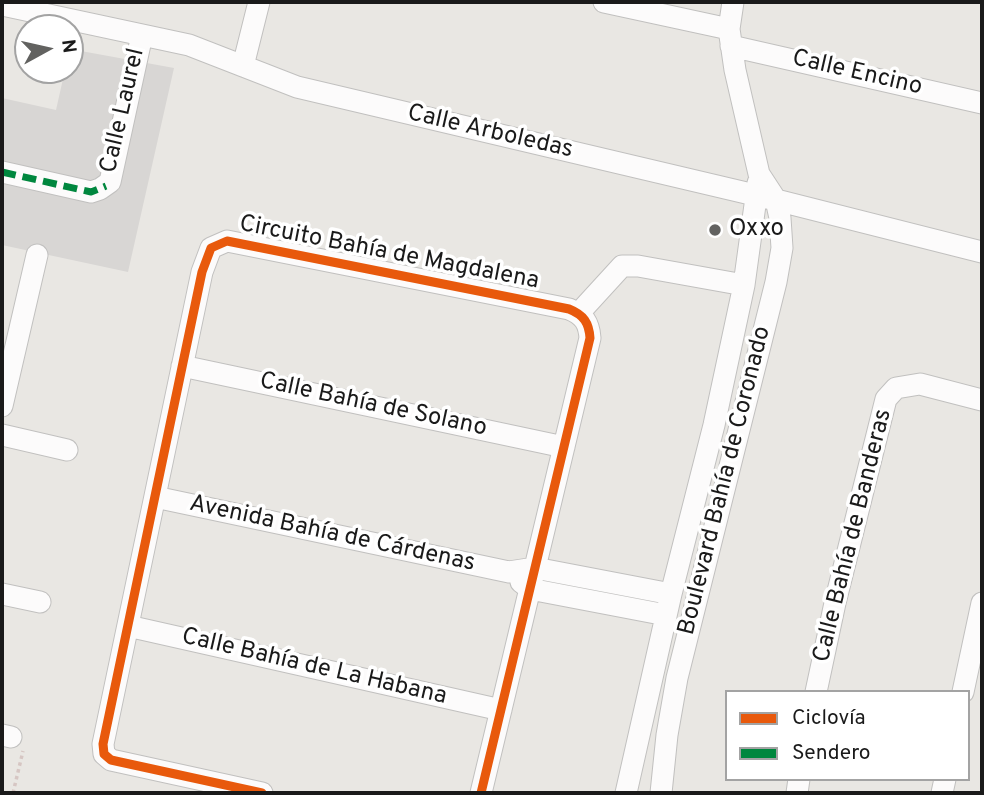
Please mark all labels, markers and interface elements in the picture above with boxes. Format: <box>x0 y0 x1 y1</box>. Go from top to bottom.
north arrow <box>14 14 84 84</box>
text: N <box>55 38 81 55</box>
street label: Calle Encino <box>789 45 925 103</box>
street label: Calle Laurel <box>96 46 152 176</box>
street label: Calle Arboledas <box>404 100 576 166</box>
street label: Circuito Bahía de Magdalena <box>237 211 541 297</box>
place label: Oxxo <box>729 216 784 244</box>
marker: Oxxo <box>707 222 723 238</box>
street label: Boulevard Bahía de Coronado <box>674 324 778 638</box>
street label: Calle Bahía de Solano <box>257 368 489 444</box>
street label: Calle Bahía de Banderas <box>809 406 899 666</box>
street label: Avenida Bahía de Cárdenas <box>187 491 477 579</box>
street label: Calle Bahía de La Habana <box>179 623 449 713</box>
legend <box>725 690 970 781</box>
text: Ciclovía <box>792 705 866 732</box>
text: Sendero <box>792 740 871 767</box>

